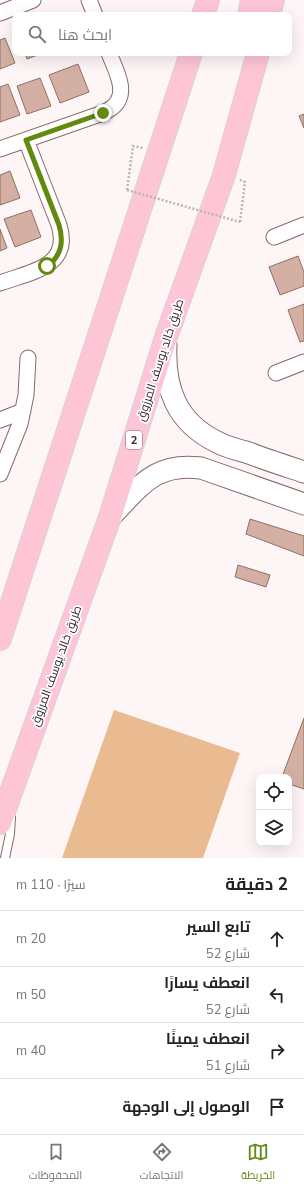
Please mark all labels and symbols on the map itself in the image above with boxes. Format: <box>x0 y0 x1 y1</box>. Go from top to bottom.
route end <box>94 104 112 122</box>
route start <box>38 257 56 275</box>
street label: طريق خالد يوسف المرزوق <box>133 297 187 423</box>
road number: 2 <box>126 431 142 449</box>
street label: طريق خالد يوسف المرزوق <box>27 603 85 729</box>

